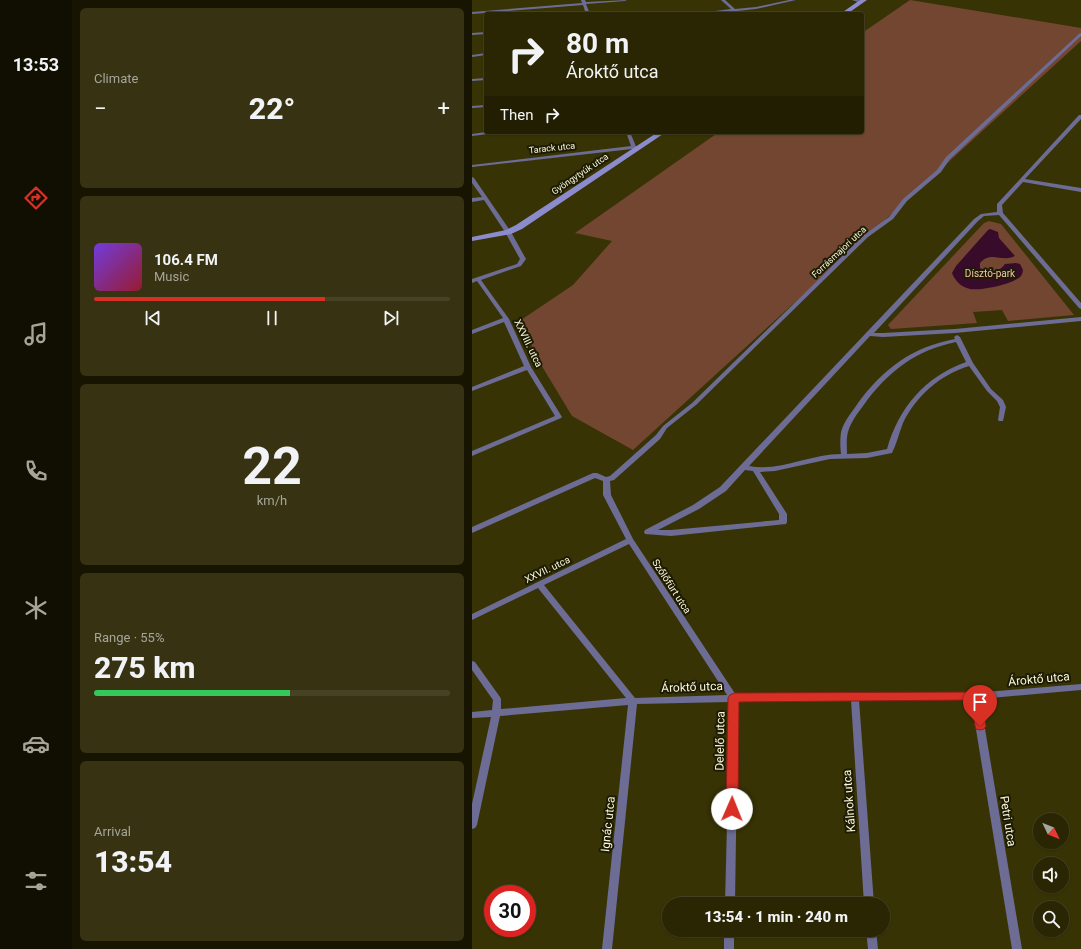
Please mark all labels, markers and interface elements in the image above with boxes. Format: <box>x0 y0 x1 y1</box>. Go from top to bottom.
text: 80 m <box>566 27 629 60</box>
icon: right <box>500 28 552 80</box>
text: 13:53 <box>13 54 59 75</box>
text: Ároktő utca <box>566 61 659 82</box>
text: Climate <box>94 71 138 86</box>
text: 22° <box>249 91 295 126</box>
text: − <box>94 96 107 121</box>
text: + <box>438 96 450 121</box>
icon: right <box>541 104 563 126</box>
text: Then <box>500 106 533 124</box>
street label: Tarack utca <box>528 141 576 155</box>
street label: Gyöngytyúk utca <box>550 151 610 197</box>
icon: directions <box>22 184 50 212</box>
street label: Forrásmajori utca <box>810 224 868 280</box>
text: 106.4 FM <box>154 251 218 269</box>
park label: Dísztó-park <box>965 268 1016 279</box>
text: Music <box>154 269 189 284</box>
icon: previous <box>142 307 164 329</box>
icon: pause <box>261 307 283 329</box>
icon: next <box>380 307 402 329</box>
street label: XXVIII. utca <box>512 318 545 369</box>
icon: music <box>22 320 50 348</box>
text: 22 <box>242 436 302 497</box>
icon: phone <box>22 457 50 485</box>
text: km/h <box>257 493 287 508</box>
street label: XXVII. utca <box>523 554 572 585</box>
street label: Szőlőfürt utca <box>650 557 693 615</box>
icon: climate <box>22 594 50 622</box>
text: Range · 55% <box>94 630 164 645</box>
text: 275 km <box>94 650 196 685</box>
street label: Ároktő utca <box>1008 668 1070 689</box>
street label: Ároktő utca <box>661 678 723 695</box>
pin <box>963 685 997 726</box>
icon: arrive <box>969 691 991 713</box>
street label: Delelő utca <box>712 711 728 771</box>
icon: car <box>22 730 50 758</box>
street label: Kálnok utca <box>840 769 858 833</box>
position arrow <box>711 788 753 830</box>
street label: Petri utca <box>997 795 1019 847</box>
street label: Ignác utca <box>598 796 618 852</box>
north arrow <box>1033 813 1069 849</box>
map controls <box>1033 813 1069 937</box>
text: Arrival <box>94 824 131 839</box>
text: 13:54 <box>94 844 172 879</box>
button: sound <box>1033 857 1069 893</box>
icon: filters <box>22 867 50 895</box>
speed limit sign: 30 <box>484 885 536 937</box>
button: search <box>1033 901 1069 937</box>
text: 13:54 · 1 min · 240 m <box>704 908 848 926</box>

